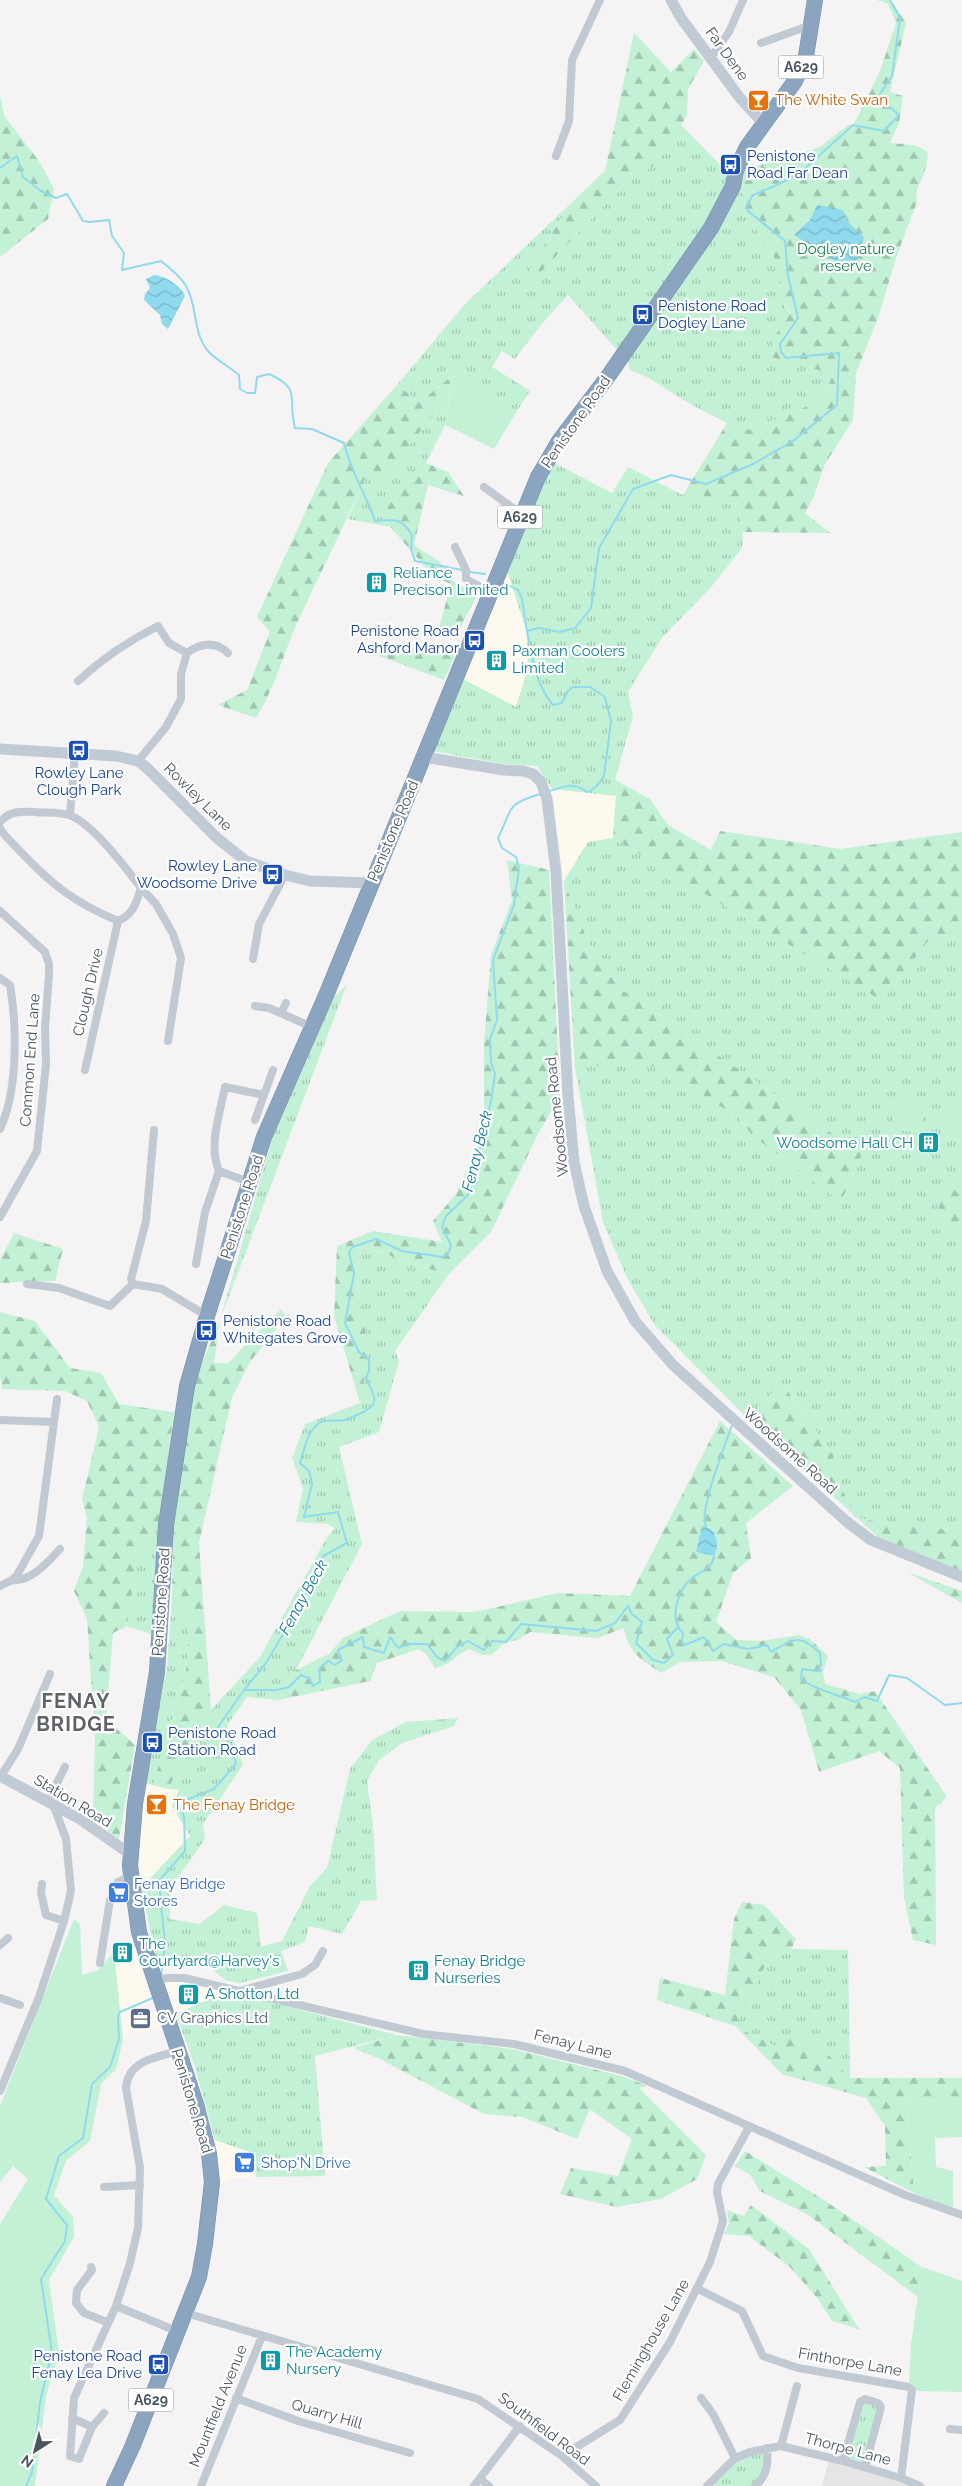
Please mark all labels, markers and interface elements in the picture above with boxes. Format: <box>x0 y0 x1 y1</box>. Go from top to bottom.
street label: Far Dene <box>702 24 753 84</box>
road number: A629 <box>778 56 824 78</box>
bar icon: The White Swan <box>747 88 771 112</box>
place label: The White Swan <box>775 91 888 109</box>
place label: Penistone Road Far Dean <box>747 147 848 182</box>
bus stop icon: Penistone Road Far Dean <box>719 153 743 177</box>
park label: Dogley nature reserve <box>797 240 895 275</box>
place label: Penistone Road Dogley Lane <box>658 297 766 332</box>
bus stop icon: Penistone Road Dogley Lane <box>630 303 654 327</box>
street label: Penistone Road <box>538 372 614 472</box>
road number: A629 <box>498 506 542 528</box>
place label: Reliance Precison Limited <box>393 564 509 599</box>
building icon: Reliance Precison Limited <box>365 570 389 594</box>
place label: Penistone Road Ashford Manor <box>351 622 460 657</box>
bus stop icon: Penistone Road Ashford Manor <box>463 628 487 652</box>
place label: Paxman Coolers Limited <box>512 642 625 677</box>
building icon: Paxman Coolers Limited <box>484 648 508 672</box>
bus stop icon: Rowley Lane Clough Park <box>67 738 91 762</box>
street label: Rowley Lane <box>160 759 236 835</box>
place label: Rowley Lane Clough Park <box>34 764 124 799</box>
street label: Penistone Road <box>364 778 422 884</box>
place label: Rowley Lane Woodsome Drive <box>137 857 257 892</box>
bus stop icon: Rowley Lane Woodsome Drive <box>261 863 285 887</box>
street label: Clough Drive <box>69 946 107 1038</box>
street label: Common End Lane <box>16 992 44 1127</box>
street label: Woodsome Road <box>542 1056 572 1178</box>
water label: Fenay Beck <box>458 1108 496 1194</box>
building icon: Woodsome Hall CH <box>917 1131 941 1155</box>
place label: Woodsome Hall CH <box>776 1134 913 1152</box>
street label: Penistone Road <box>217 1153 267 1261</box>
place label: Penistone Road Whitegates Grove <box>223 1312 348 1347</box>
bus stop icon: Penistone Road Whitegates Grove <box>195 1318 219 1342</box>
street label: Woodsome Road <box>739 1404 841 1498</box>
street label: Penistone Road <box>148 1547 174 1657</box>
water label: Fenay Beck <box>275 1556 332 1638</box>
district label: FENAY BRIDGE <box>36 1689 116 1736</box>
place label: Penistone Road Station Road <box>168 1724 276 1759</box>
bus stop icon: Penistone Road Station Road <box>140 1730 164 1754</box>
street label: Station Road <box>31 1771 115 1831</box>
bar icon: The Fenay Bridge <box>145 1793 169 1817</box>
place label: The Fenay Bridge <box>173 1796 295 1814</box>
place label: Fenay Bridge Stores <box>134 1875 226 1910</box>
supermarket icon: Fenay Bridge Stores <box>106 1881 130 1905</box>
place label: The Courtyard@Harvey's <box>139 1935 279 1970</box>
building icon: The Courtyard@Harvey's <box>111 1941 135 1965</box>
place label: Fenay Bridge Nurseries <box>434 1952 526 1987</box>
building icon: Fenay Bridge Nurseries <box>406 1958 430 1982</box>
building icon: A Shotton Ltd <box>177 1982 201 2006</box>
place label: A Shotton Ltd <box>205 1985 299 2003</box>
office icon: CV Graphics Ltd <box>129 2006 153 2030</box>
place label: CV Graphics Ltd <box>157 2009 268 2027</box>
street label: Fenay Lane <box>532 2026 614 2062</box>
street label: Penistone Road <box>168 2047 216 2155</box>
supermarket icon: Shop'N Drive <box>233 2151 257 2175</box>
place label: Shop'N Drive <box>261 2154 351 2172</box>
street label: Fleminghouse Lane <box>609 2276 693 2404</box>
street label: Mountfield Avenue <box>185 2342 251 2470</box>
place label: The Academy Nursery <box>286 2343 382 2378</box>
street label: Finthorpe Lane <box>797 2344 904 2380</box>
place label: Penistone Road Fenay Lea Drive <box>31 2347 142 2382</box>
building icon: The Academy Nursery <box>258 2349 282 2373</box>
bus stop icon: Penistone Road Fenay Lea Drive <box>146 2353 170 2377</box>
road number: A629 <box>128 2388 174 2412</box>
street label: Southfield Road <box>495 2389 593 2469</box>
street label: Quarry Hill <box>289 2395 365 2433</box>
north arrow <box>10 2426 60 2476</box>
street label: Thorpe Lane <box>803 2429 893 2469</box>
text: N <box>18 2452 36 2471</box>

